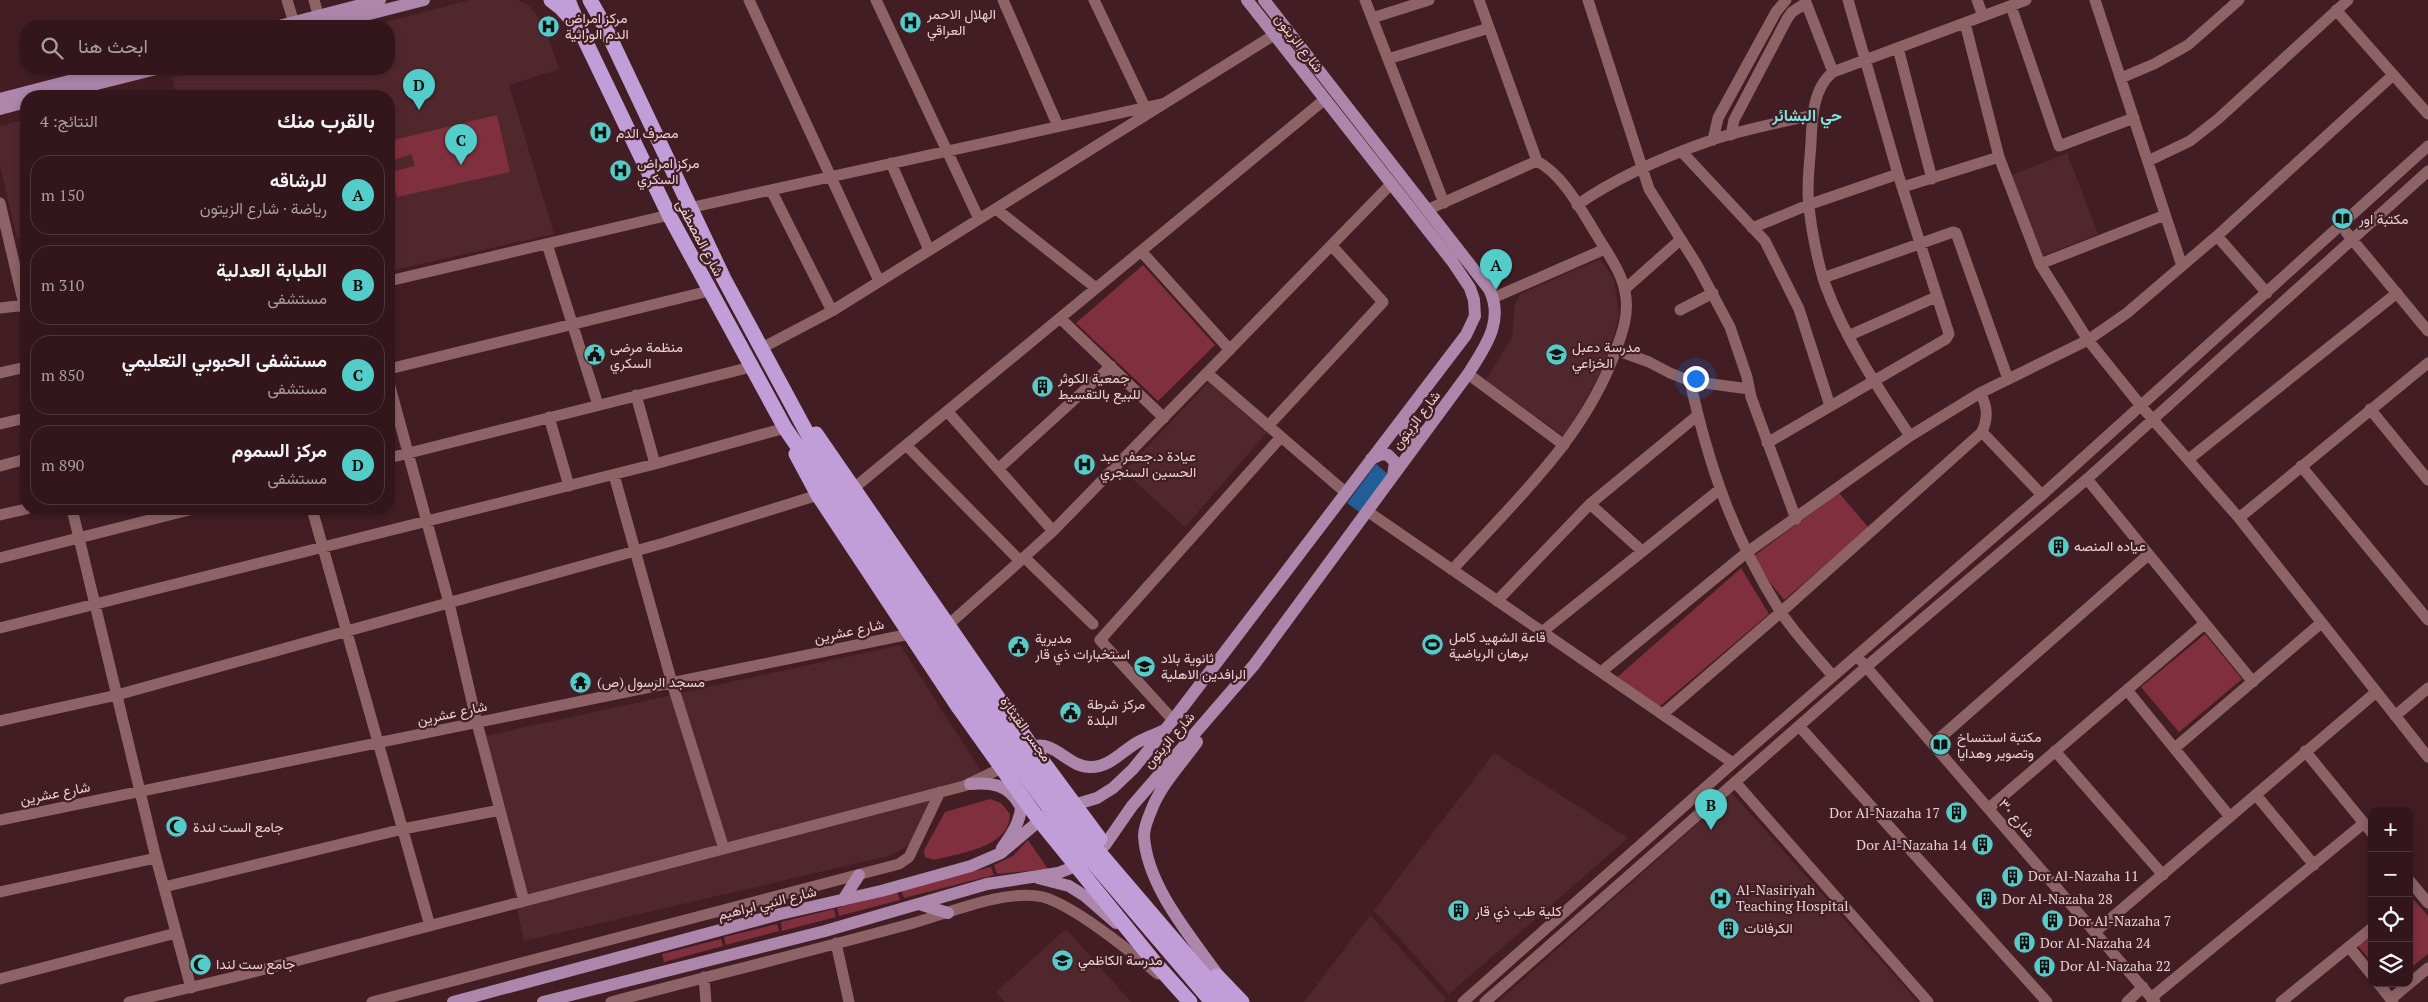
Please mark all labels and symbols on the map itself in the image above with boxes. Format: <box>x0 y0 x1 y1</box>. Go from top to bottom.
place label: الهلال الاحمر العراقي <box>926 4 996 42</box>
place label: مركز امراض الدم الوراثية <box>565 8 629 43</box>
hospital icon: الهلال الاحمر العراقي <box>899 10 923 34</box>
street label: شارع الزيتون <box>1269 10 1328 77</box>
hospital icon: مركز امراض الدم الوراثية <box>537 14 561 38</box>
pin: D <box>403 69 435 110</box>
district label: حي البشائر <box>1771 104 1842 129</box>
hospital icon: مصرف الدم <box>588 121 612 145</box>
place label: مصرف الدم <box>616 123 679 142</box>
pin: C <box>445 124 477 165</box>
place label: مركز امراض السكري <box>637 153 699 191</box>
hospital icon: مركز امراض السكري <box>609 159 633 183</box>
street label: شارع المصطفى <box>670 196 729 280</box>
library icon: مكتبة اور <box>2331 207 2355 231</box>
place label: مكتبة اور <box>2358 209 2408 228</box>
pin: A <box>1480 249 1512 290</box>
place label: منظمة مرضى السكري <box>610 337 683 375</box>
place label: مدرسة دعبل الخزاعي <box>1572 337 1641 375</box>
public building icon: منظمة مرضى السكري <box>582 343 606 367</box>
school or university icon: مدرسة دعبل الخزاعي <box>1544 343 1568 367</box>
your location <box>1683 366 1709 392</box>
place label: جمعية الكوثر للبيع بالتقسيط <box>1057 368 1141 405</box>
building icon: جمعية الكوثر للبيع بالتقسيط <box>1030 374 1054 398</box>
street label: شارع الزيتون <box>1387 386 1446 454</box>
place label: عيادة د.جعفر عبد الحسين السنجري <box>1100 446 1196 484</box>
hospital icon: عيادة د.جعفر عبد الحسين السنجري <box>1072 452 1096 476</box>
building icon: عياده المنصه <box>2046 534 2070 558</box>
place label: عياده المنصه <box>2074 536 2146 555</box>
street label: شارع عشرين <box>812 614 886 649</box>
place label: قاعة الشهيد كامل برهان الرياضية <box>1449 627 1546 662</box>
place label: مديرية استخبارات ذي قار <box>1034 628 1130 666</box>
sports icon: قاعة الشهيد كامل برهان الرياضية <box>1421 633 1445 657</box>
public building icon: مديرية استخبارات ذي قار <box>1007 634 1031 658</box>
place label: ثانوية بلاد الرافدين الاهلية <box>1161 648 1246 683</box>
school or university icon: ثانوية بلاد الرافدين الاهلية <box>1133 654 1157 678</box>
temple icon: مسجد الرسول (ص) <box>569 670 593 694</box>
place label: مسجد الرسول (ص) <box>597 672 705 692</box>
street label: مجسر القيثارة <box>996 692 1056 765</box>
place label: مركز شرطة البلدة <box>1087 694 1145 729</box>
street label: شارع عشرين <box>415 696 489 731</box>
public building icon: مركز شرطة البلدة <box>1059 700 1083 724</box>
street label: شارع الزيتون <box>1139 707 1200 773</box>
place label: مكتبة استنساخ وتصوير وهدايا <box>1957 727 2041 762</box>
library icon: مكتبة استنساخ وتصوير وهدايا <box>1929 733 1953 757</box>
street label: شارع عشرين <box>18 776 92 811</box>
pin: B <box>1695 789 1727 830</box>
street label: شارع ٣٠ <box>1994 794 2040 843</box>
building icon: Dor Al-Nazaha 17 <box>1944 801 1968 825</box>
place label: Dor Al-Nazaha 17 <box>1829 803 1940 822</box>
mosque icon: جامع الست لندة <box>165 815 189 839</box>
place label: جامع الست لندة <box>193 817 284 838</box>
building icon: Dor Al-Nazaha 14 <box>1971 833 1995 857</box>
place label: Dor Al-Nazaha 14 <box>1856 835 1968 854</box>
building icon: Dor Al-Nazaha 11 <box>2000 864 2024 888</box>
place label: Dor Al-Nazaha 11 <box>2028 866 2139 885</box>
place label: Al-Nasiriyah Teaching Hospital <box>1736 880 1849 915</box>
street label: شارع النبي ابراهيم <box>716 881 819 927</box>
hospital icon: Al-Nasiriyah Teaching Hospital <box>1708 886 1732 910</box>
building icon: Dor Al-Nazaha 28 <box>1974 887 1998 911</box>
place label: Dor Al-Nazaha 28 <box>2002 889 2113 908</box>
building icon: كلية طب ذي قار <box>1447 899 1471 923</box>
place label: كلية طب ذي قار <box>1474 901 1562 923</box>
building icon: Dor Al-Nazaha 7 <box>2040 909 2064 933</box>
place label: Dor Al-Nazaha 7 <box>2068 911 2171 930</box>
building icon: الكرفانات <box>1716 916 1740 940</box>
place label: الكرفانات <box>1744 918 1793 937</box>
building icon: Dor Al-Nazaha 24 <box>2012 931 2036 955</box>
place label: Dor Al-Nazaha 24 <box>2040 933 2151 952</box>
school or university icon: مدرسة الكاظمي <box>1050 948 1074 972</box>
place label: مدرسة الكاظمي <box>1078 950 1163 972</box>
mosque icon: جامع ست لندا <box>188 952 212 976</box>
place label: جامع ست لندا <box>216 954 295 975</box>
building icon: Dor Al-Nazaha 22 <box>2032 954 2056 978</box>
place label: Dor Al-Nazaha 22 <box>2060 956 2171 975</box>

